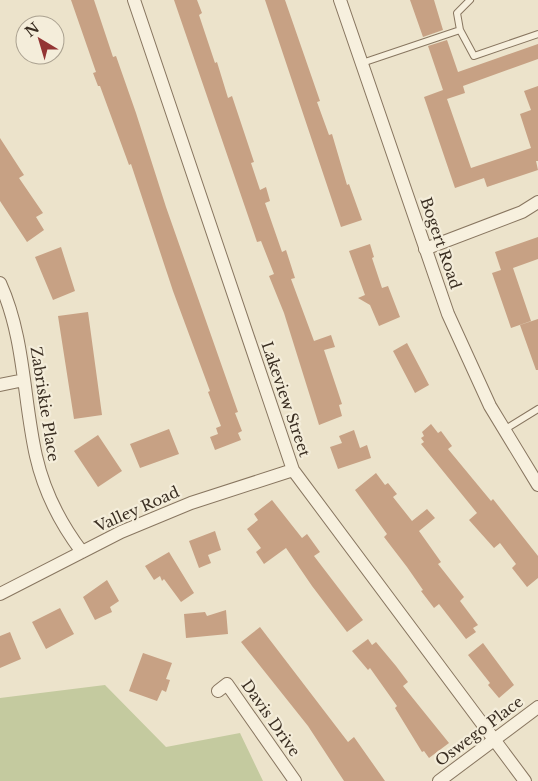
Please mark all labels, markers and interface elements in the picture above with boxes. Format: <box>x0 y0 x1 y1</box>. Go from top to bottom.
north arrow <box>15 15 65 65</box>
text: N <box>21 19 43 41</box>
street label: Bogert Road <box>416 195 466 291</box>
street label: Lakeview Street <box>257 339 315 459</box>
street label: Zabriskie Place <box>27 345 63 463</box>
street label: Valley Road <box>91 482 182 536</box>
street label: Davis Drive <box>238 676 304 760</box>
street label: Oswego Place <box>431 692 527 770</box>

